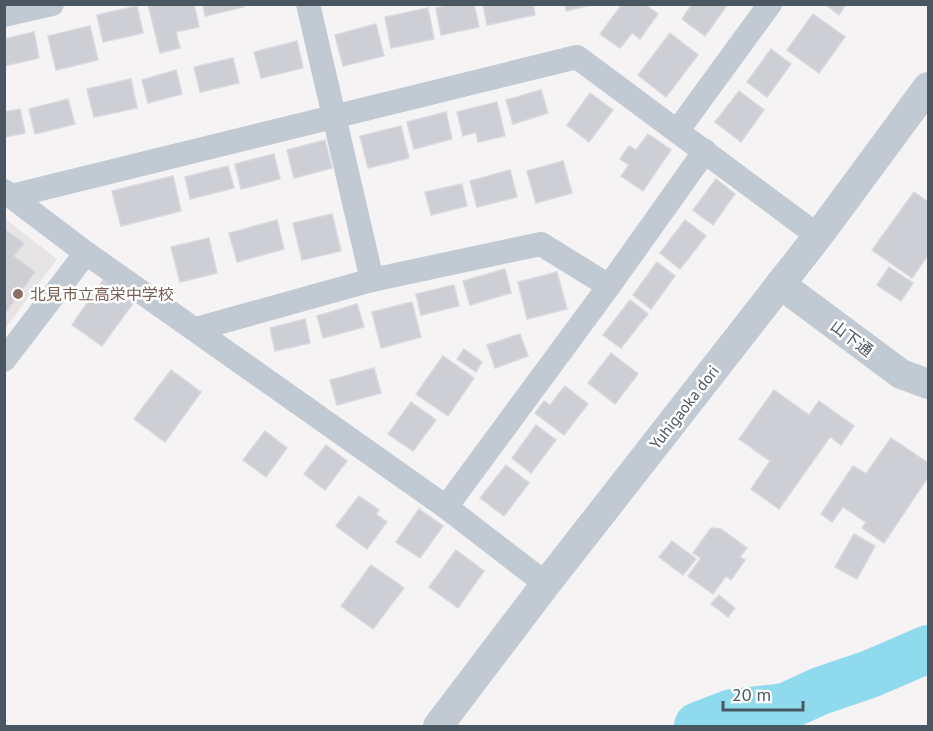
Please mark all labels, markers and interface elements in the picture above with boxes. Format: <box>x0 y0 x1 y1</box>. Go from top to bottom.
place label: 北見市立高栄中学校 <box>30 284 174 304</box>
marker: 北見市立高栄中学校 <box>11 287 25 301</box>
street label: 山下通 <box>827 316 877 360</box>
street label: Yuhigaoka dori <box>645 361 723 453</box>
scale bar <box>723 674 802 712</box>
text: 20 m <box>732 683 771 706</box>

